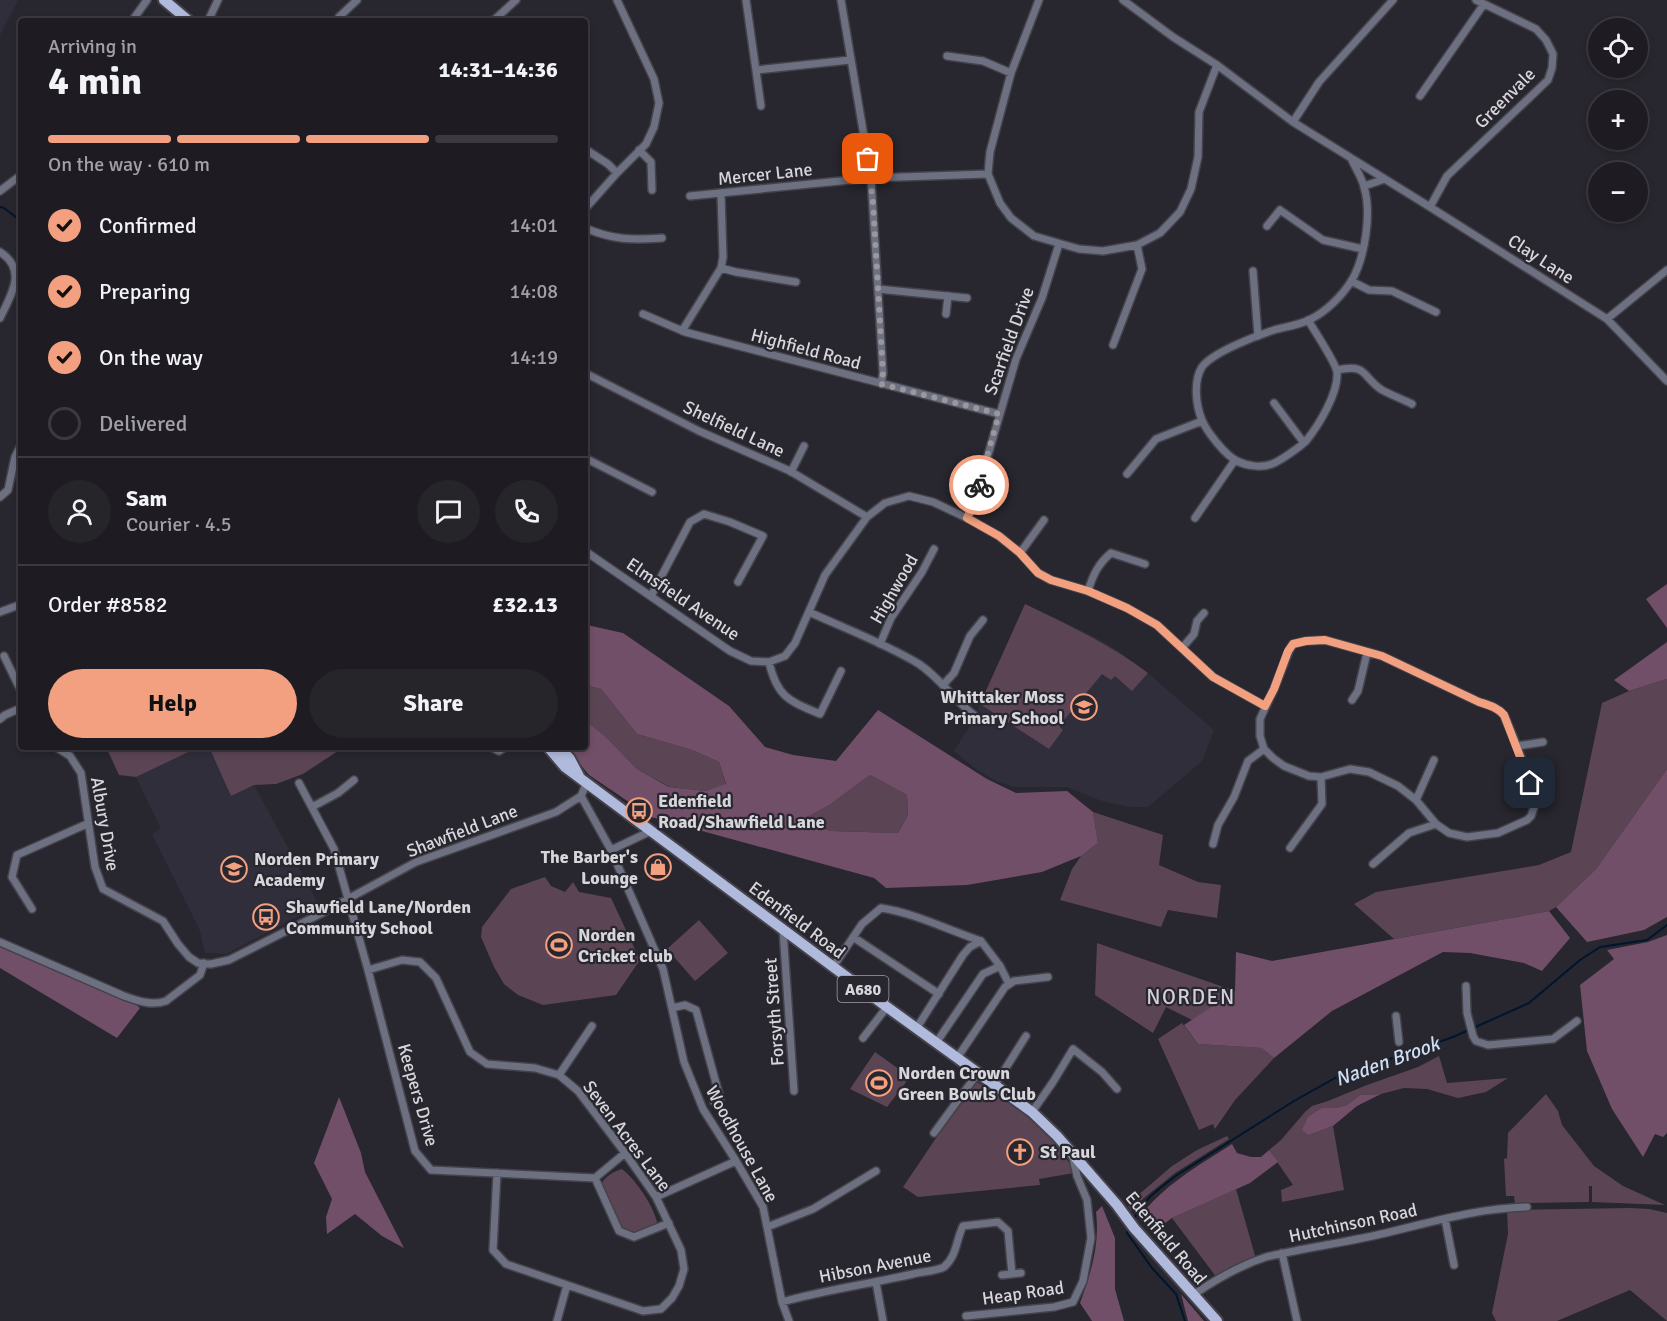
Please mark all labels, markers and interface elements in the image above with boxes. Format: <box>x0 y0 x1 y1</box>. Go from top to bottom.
map controls <box>1588 18 1648 222</box>
button: locate <box>1588 18 1648 78</box>
text: Arriving in <box>48 34 137 59</box>
text: 14:31–14:36 <box>439 56 558 83</box>
text: 4 min <box>48 57 142 105</box>
street label: Greenvale <box>1470 63 1540 133</box>
button: + <box>1588 90 1648 150</box>
pin <box>842 133 893 184</box>
icon: bag <box>851 142 884 175</box>
text: On the way · 610 m <box>48 152 210 177</box>
street label: Mercer Lane <box>717 158 813 190</box>
button: − <box>1588 162 1648 222</box>
icon: check <box>48 209 81 242</box>
text: Confirmed <box>99 212 197 239</box>
text: 14:01 <box>509 213 558 238</box>
street label: Clay Lane <box>1504 229 1578 289</box>
icon: check <box>48 275 81 308</box>
text: Preparing <box>99 278 191 305</box>
text: 14:08 <box>509 279 558 304</box>
street label: Scarfield Drive <box>979 284 1039 398</box>
street label: Highfield Road <box>749 324 863 374</box>
icon: check <box>48 341 81 374</box>
text: On the way <box>99 344 203 371</box>
text: 14:19 <box>509 345 558 370</box>
street label: Shelfield Lane <box>680 396 788 462</box>
text: Delivered <box>99 410 187 437</box>
courier <box>949 455 1009 515</box>
icon: bike <box>963 469 996 502</box>
button: person <box>48 480 111 543</box>
button: chat <box>417 480 480 543</box>
button: phone <box>495 480 558 543</box>
text: Sam <box>126 485 167 512</box>
text: Courier · 4.5 <box>126 512 232 537</box>
street label: Highwood <box>865 550 923 628</box>
street label: Elmsfield Avenue <box>622 553 744 645</box>
text: Order #8582 <box>48 591 168 618</box>
text: £32.13 <box>492 591 558 618</box>
button: Help <box>48 669 297 738</box>
button: Share <box>309 669 558 738</box>
place label: Whittaker Moss Primary School <box>940 686 1064 729</box>
school or university icon: Whittaker Moss Primary School <box>1069 692 1099 722</box>
pin <box>1504 757 1555 808</box>
icon: home <box>1513 766 1546 799</box>
street label: Albury Drive <box>86 775 124 873</box>
place label: Edenfield Road/Shawfield Lane <box>658 790 825 833</box>
bus stop icon: Edenfield Road/Shawfield Lane <box>624 796 654 826</box>
street label: Shawfield Lane <box>403 800 521 862</box>
place label: The Barber's Lounge <box>541 846 638 889</box>
place label: Norden Primary Academy <box>254 848 379 891</box>
shop icon: The Barber's Lounge <box>643 852 673 882</box>
school or university icon: Norden Primary Academy <box>219 854 249 884</box>
street label: Edenfield Road <box>744 877 850 963</box>
place label: Shawfield Lane/Norden Community School <box>286 896 471 939</box>
bus stop icon: Shawfield Lane/Norden Community School <box>251 902 281 932</box>
place label: Norden Cricket club <box>578 924 673 967</box>
sports icon: Norden Cricket club <box>544 930 574 960</box>
street label: Forsyth Street <box>759 957 789 1067</box>
road number: A680 <box>838 976 888 1002</box>
district label: NORDEN <box>1146 984 1236 1010</box>
water label: Naden Brook <box>1332 1030 1445 1092</box>
street label: Keepers Drive <box>393 1041 443 1149</box>
place label: Norden Crown Green Bowls Club <box>898 1062 1036 1105</box>
sports icon: Norden Crown Green Bowls Club <box>864 1068 894 1098</box>
street label: Seven Acres Lane <box>578 1076 676 1196</box>
street label: Woodhouse Lane <box>701 1082 783 1206</box>
church icon: St Paul <box>1005 1137 1035 1167</box>
place label: St Paul <box>1040 1141 1096 1163</box>
street label: Edenfield Road <box>1121 1187 1211 1289</box>
street label: Hutchinson Road <box>1287 1199 1419 1247</box>
street label: Hibson Avenue <box>817 1244 933 1288</box>
street label: Heap Road <box>981 1276 1065 1310</box>

